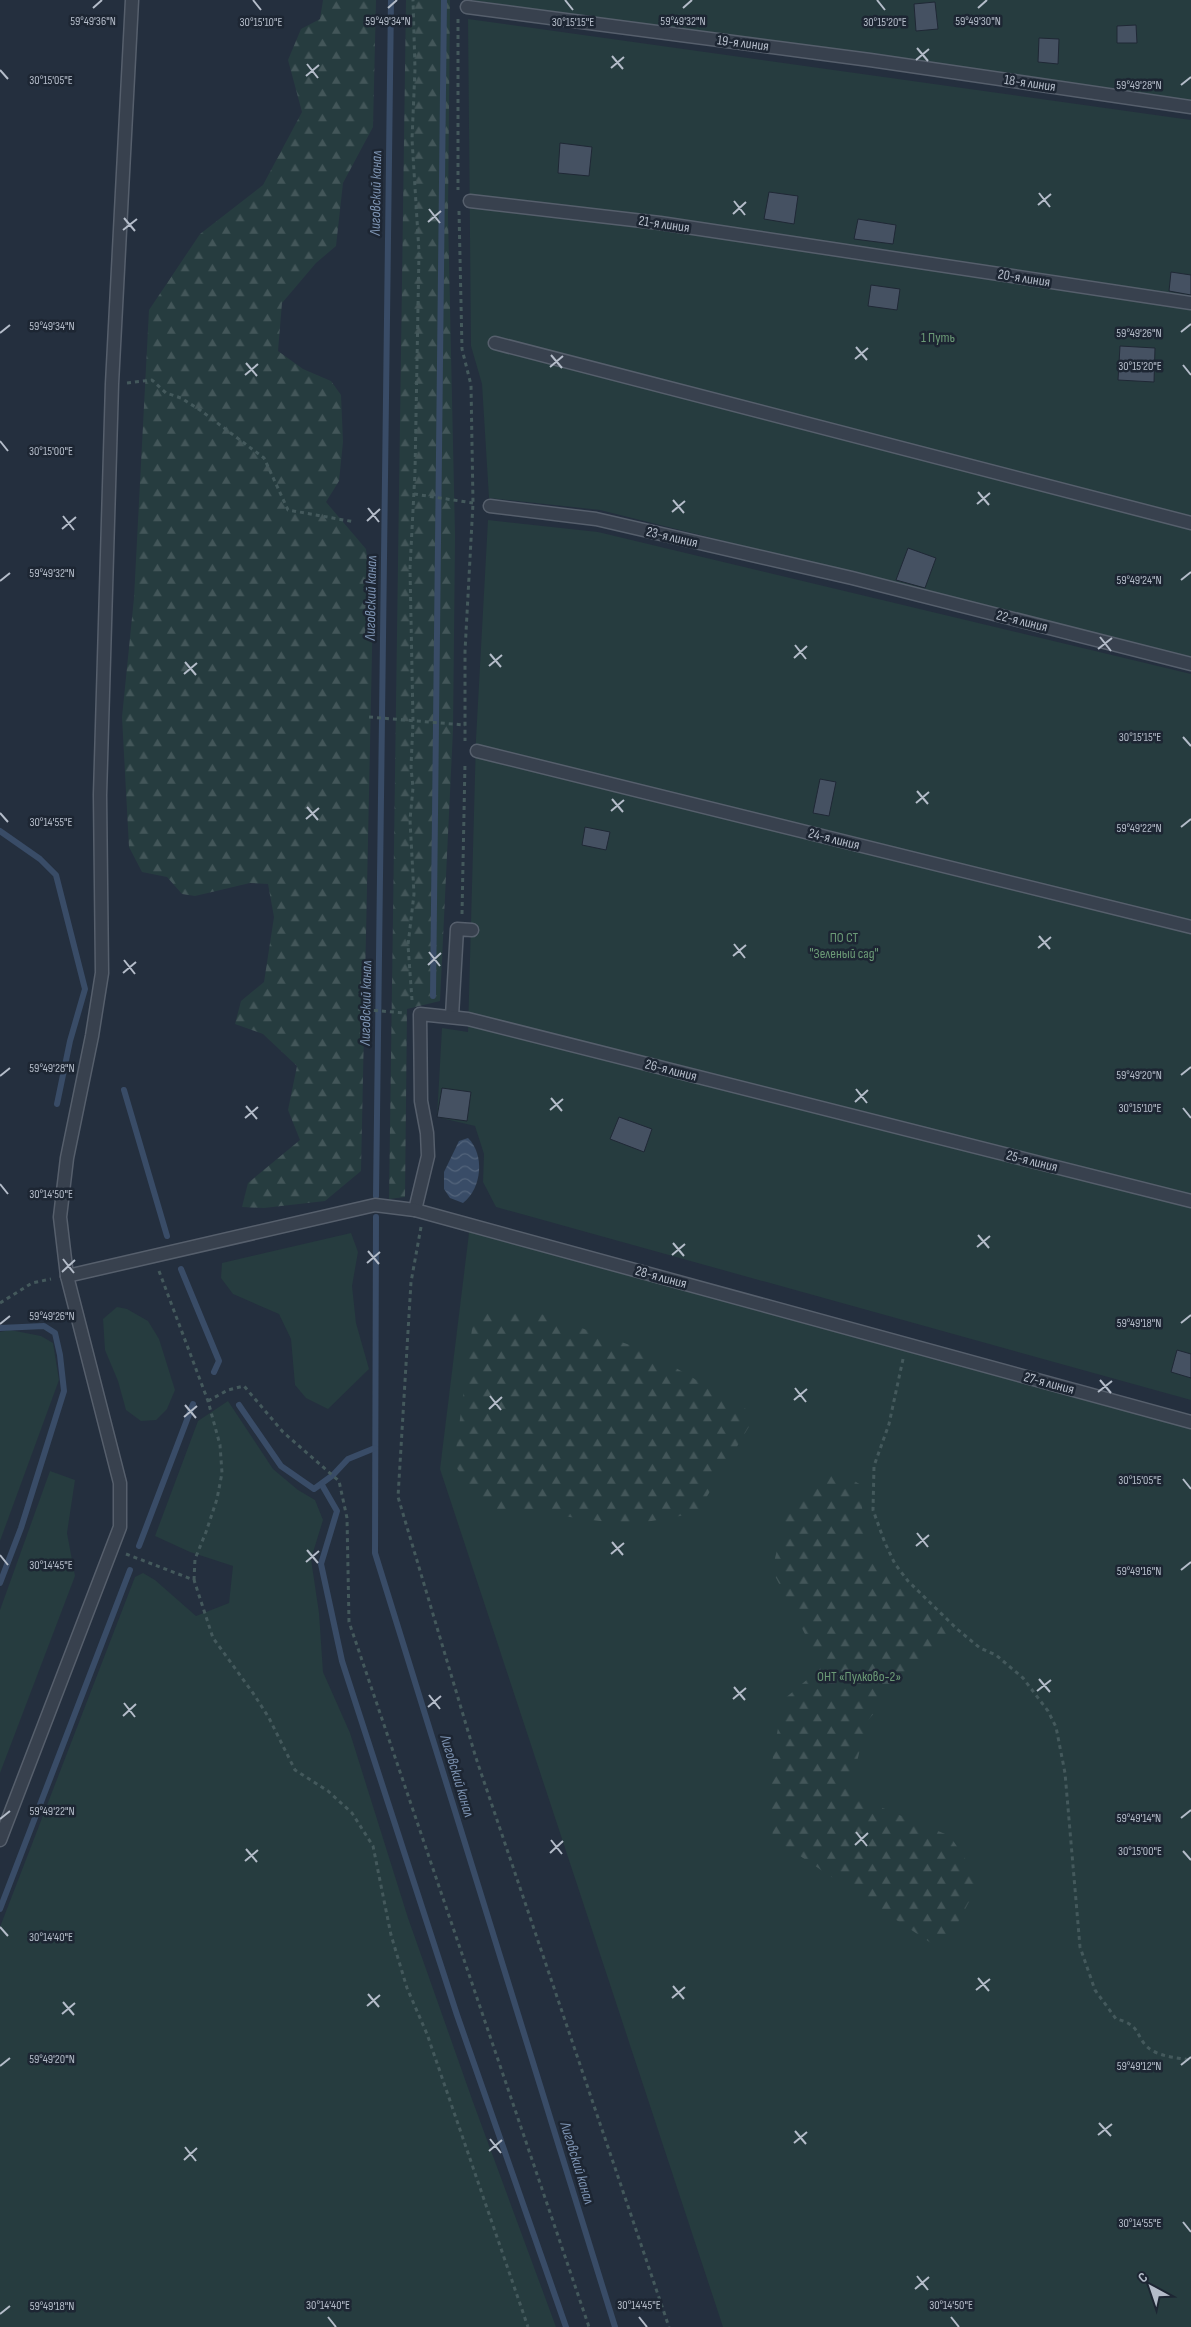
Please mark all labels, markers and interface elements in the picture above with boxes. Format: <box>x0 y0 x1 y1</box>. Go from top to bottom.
text: 59°49'36"N <box>70 14 116 29</box>
text: 59°49'34"N <box>365 14 411 29</box>
text: 59°49'32"N <box>660 14 706 29</box>
text: 59°49'30"N <box>955 14 1001 29</box>
text: 30°15'10"E <box>240 15 282 30</box>
text: 30°15'15"E <box>552 15 594 30</box>
text: 30°15'20"E <box>863 15 907 30</box>
street label: 19-я линия <box>716 31 770 55</box>
street label: 18-я линия <box>1003 71 1057 95</box>
text: 30°15'05"E <box>29 73 73 88</box>
text: 59°49'28"N <box>1116 78 1162 93</box>
water label: Лиговский канал <box>366 150 386 237</box>
street label: 21-я линия <box>637 212 691 236</box>
street label: 20-я линия <box>997 265 1051 291</box>
text: 59°49'34"N <box>29 319 75 334</box>
text: 59°49'26"N <box>1116 326 1162 341</box>
park label: 1 Путь <box>921 329 955 346</box>
text: 30°15'20"E <box>1118 359 1162 374</box>
text: 30°15'00"E <box>29 444 73 459</box>
street label: 23-я линия <box>645 523 699 551</box>
water label: Лиговский канал <box>361 555 381 642</box>
text: 59°49'32"N <box>29 566 75 581</box>
text: 59°49'24"N <box>1116 573 1162 588</box>
street label: 22-я линия <box>995 606 1049 636</box>
text: 30°15'15"E <box>1119 730 1161 745</box>
text: 30°14'55"E <box>29 815 73 830</box>
text: 59°49'22"N <box>1116 821 1162 836</box>
street label: 24-я линия <box>807 824 861 854</box>
park label: ПО СТ "Зеленый сад" <box>809 929 879 962</box>
water label: Лиговский канал <box>356 960 376 1047</box>
street label: 26-я линия <box>643 1055 699 1085</box>
text: 59°49'28"N <box>29 1061 75 1076</box>
text: 59°49'20"N <box>1116 1068 1162 1083</box>
text: 30°15'10"E <box>1119 1101 1161 1116</box>
street label: 25-я линия <box>1005 1146 1059 1176</box>
text: 30°14'50"E <box>29 1187 73 1202</box>
street label: 28-я линия <box>633 1262 689 1292</box>
text: 59°49'26"N <box>29 1309 75 1324</box>
text: 59°49'18"N <box>1117 1316 1161 1331</box>
street label: 27-я линия <box>1022 1368 1076 1398</box>
text: 30°15'05"E <box>1118 1473 1162 1488</box>
text: 30°14'45"E <box>29 1558 73 1573</box>
text: 59°49'16"N <box>1117 1564 1161 1579</box>
park label: ОНТ «Пулково-2» <box>817 1668 901 1685</box>
water label: Лиговский канал <box>435 1732 478 1819</box>
text: 59°49'22"N <box>29 1804 75 1819</box>
text: 59°49'14"N <box>1117 1811 1161 1826</box>
text: 30°15'00"E <box>1118 1844 1162 1859</box>
text: 30°14'40"E <box>29 1930 73 1945</box>
text: 59°49'20"N <box>29 2052 75 2067</box>
text: 59°49'12"N <box>1117 2059 1161 2074</box>
water label: Лиговский канал <box>555 2119 598 2206</box>
text: 30°14'55"E <box>1118 2216 1162 2231</box>
north arrow <box>1126 2262 1176 2312</box>
text: С <box>1135 2269 1151 2286</box>
text: 30°14'40"E <box>306 2298 350 2313</box>
text: 30°14'45"E <box>617 2298 661 2313</box>
text: 30°14'50"E <box>929 2298 973 2313</box>
text: 59°49'18"N <box>30 2299 74 2314</box>

